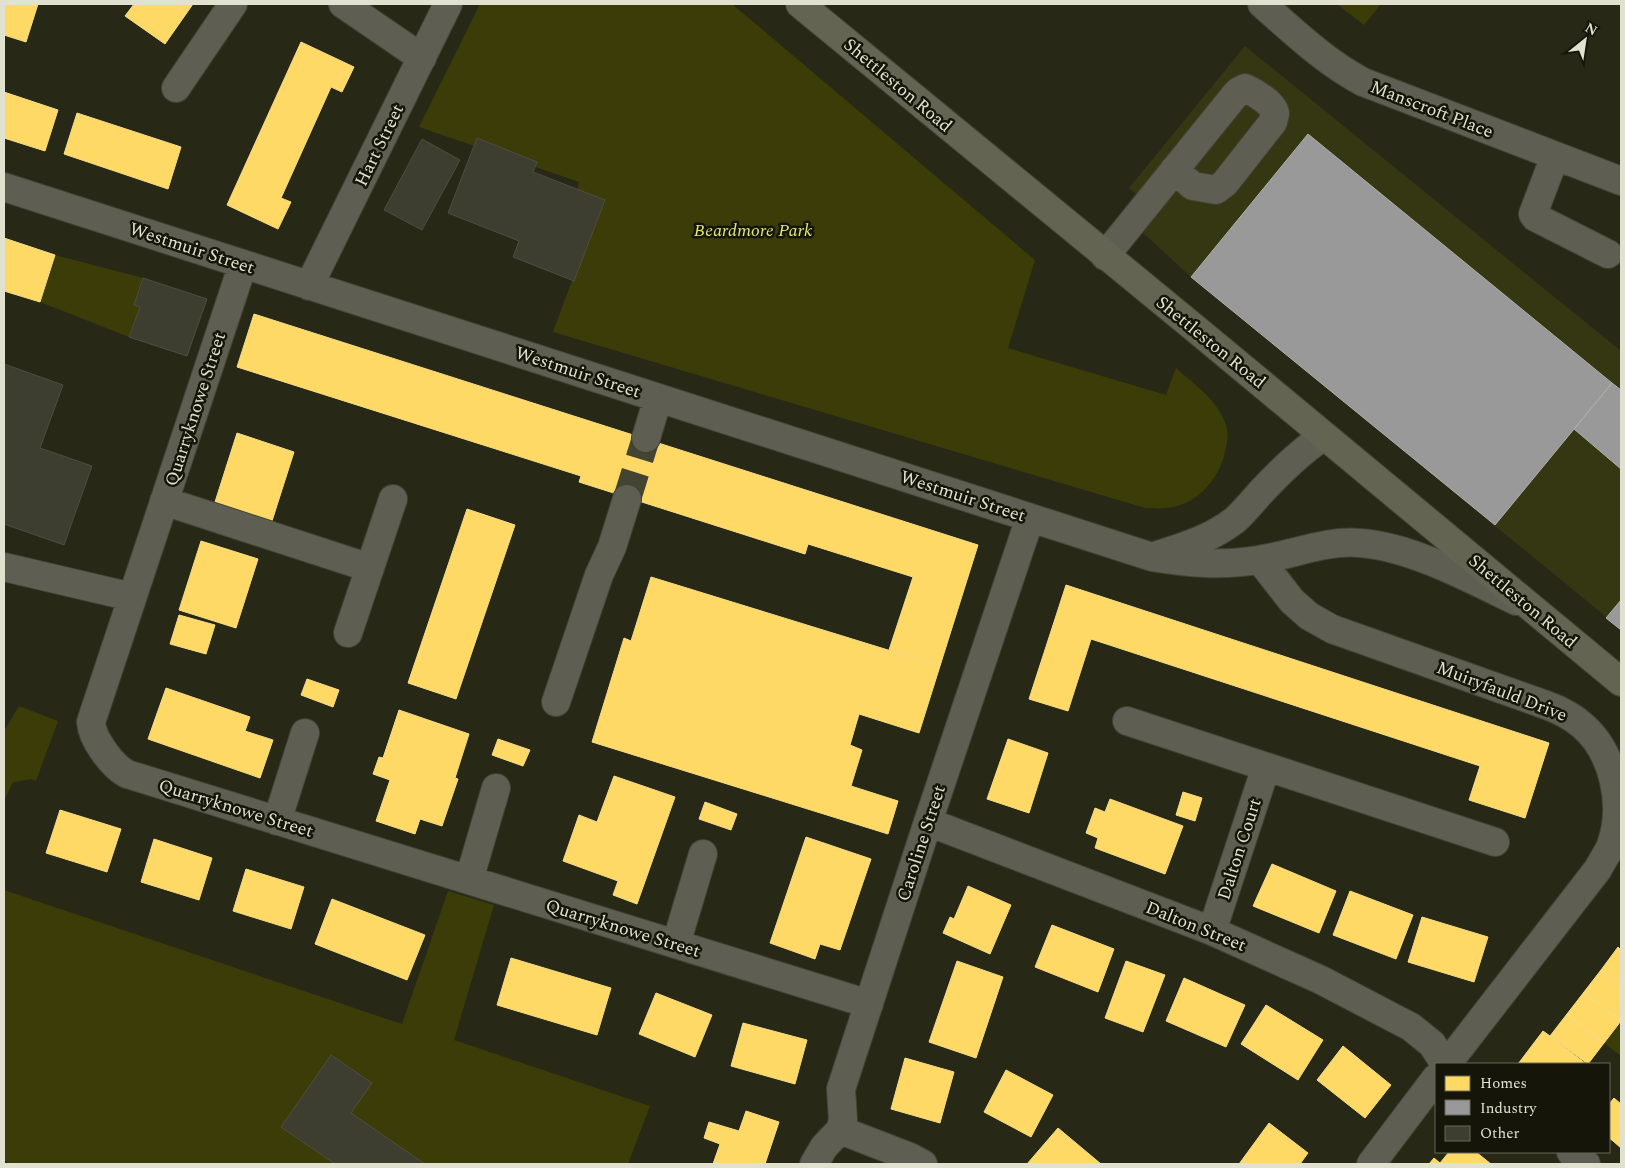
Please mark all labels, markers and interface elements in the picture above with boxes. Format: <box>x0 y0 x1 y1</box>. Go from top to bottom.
north arrow <box>1560 15 1610 65</box>
text: N <box>1581 17 1601 41</box>
street label: Shettleston Road <box>837 32 958 139</box>
street label: Manscroft Place <box>1366 74 1497 145</box>
street label: Hart Street <box>348 99 411 191</box>
street label: Westmuir Street <box>126 216 258 281</box>
park label: Beardmore Park <box>694 217 813 244</box>
street label: Shettleston Road <box>1150 290 1272 395</box>
street label: Quarryknowe Street <box>158 329 233 490</box>
street label: Westmuir Street <box>512 340 644 405</box>
street label: Westmuir Street <box>897 464 1029 529</box>
street label: Shettleston Road <box>1462 548 1583 655</box>
street label: Muiryfauld Drive <box>1433 654 1571 729</box>
street label: Quarryknowe Street <box>155 772 317 845</box>
street label: Caroline Street <box>890 782 953 905</box>
street label: Dalton Court <box>1210 795 1269 903</box>
street label: Quarryknowe Street <box>542 892 704 965</box>
street label: Dalton Street <box>1141 894 1250 959</box>
legend <box>1435 1063 1610 1153</box>
text: Homes <box>1480 1072 1527 1095</box>
text: Industry <box>1480 1097 1537 1120</box>
text: Other <box>1480 1122 1519 1145</box>

